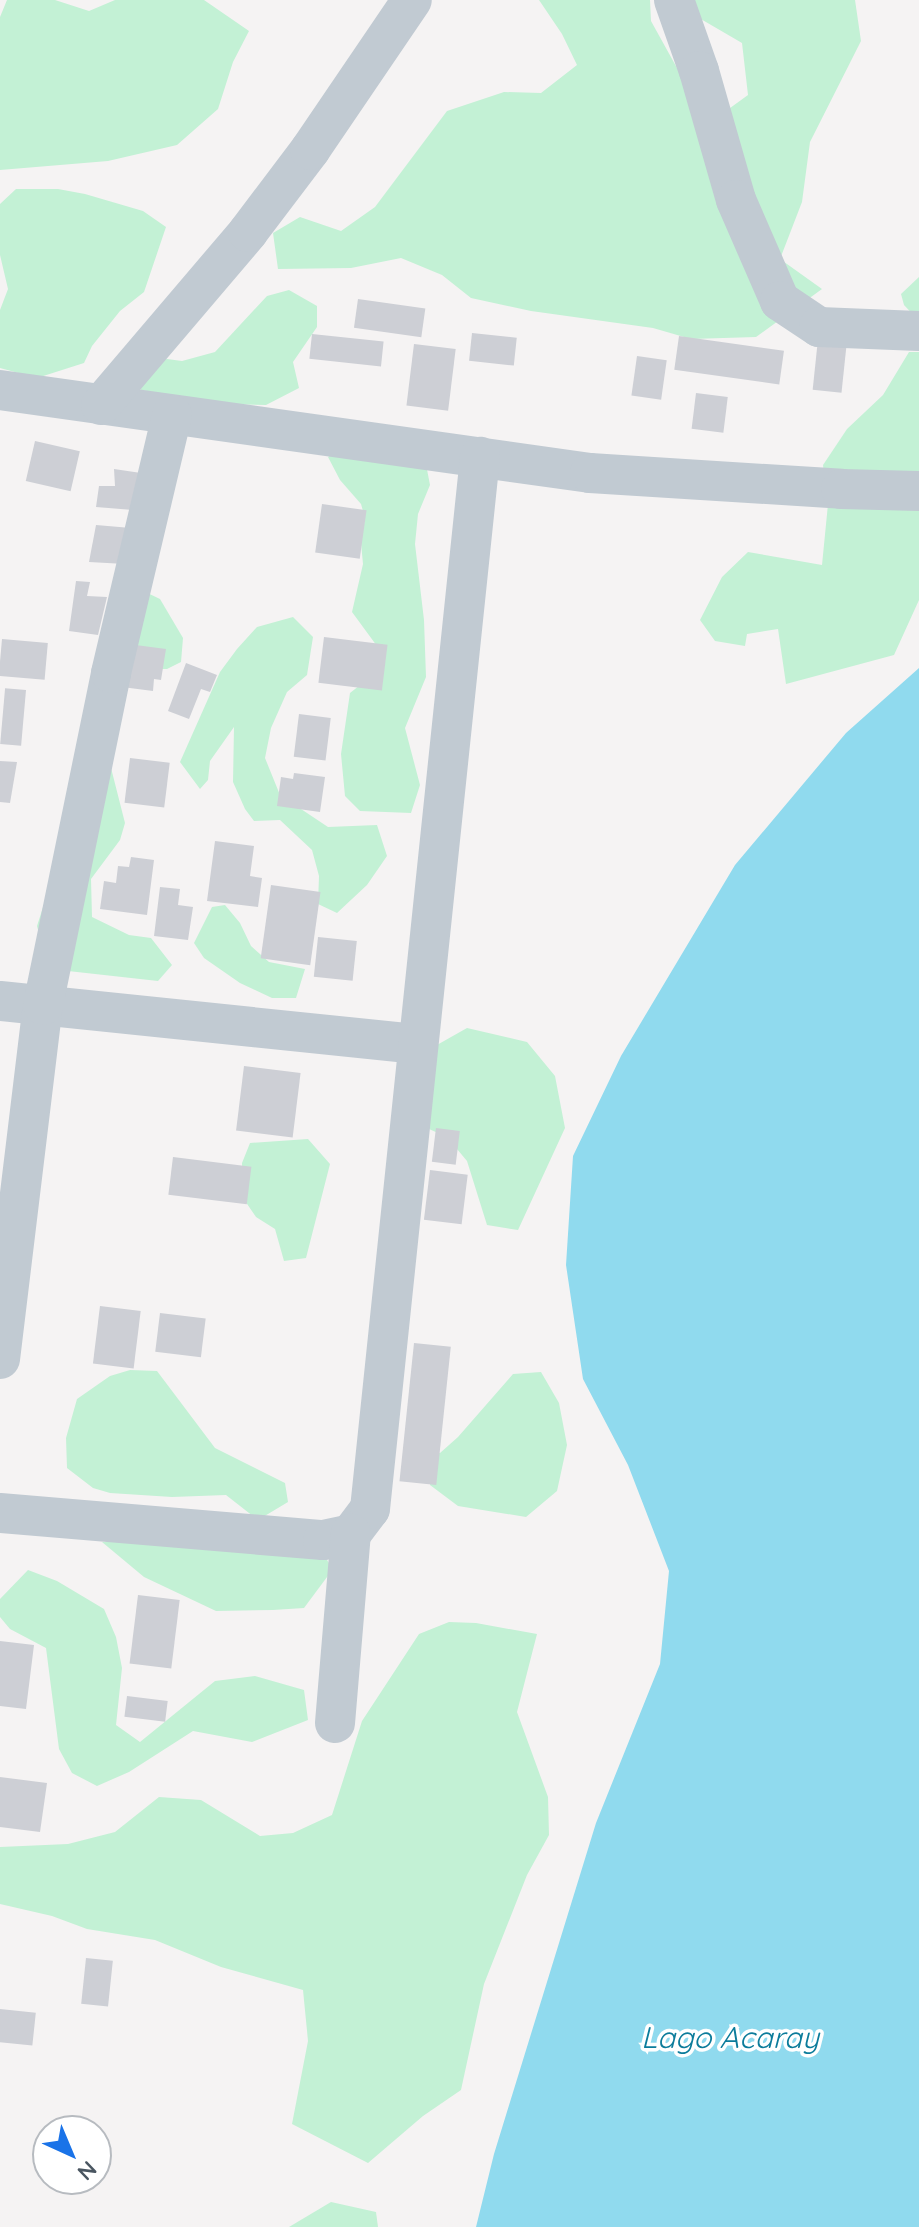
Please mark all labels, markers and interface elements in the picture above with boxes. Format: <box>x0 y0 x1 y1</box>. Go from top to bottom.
water label: Lago Acaray <box>641 2019 819 2055</box>
north arrow <box>32 2115 112 2195</box>
text: N <box>72 2155 103 2187</box>

